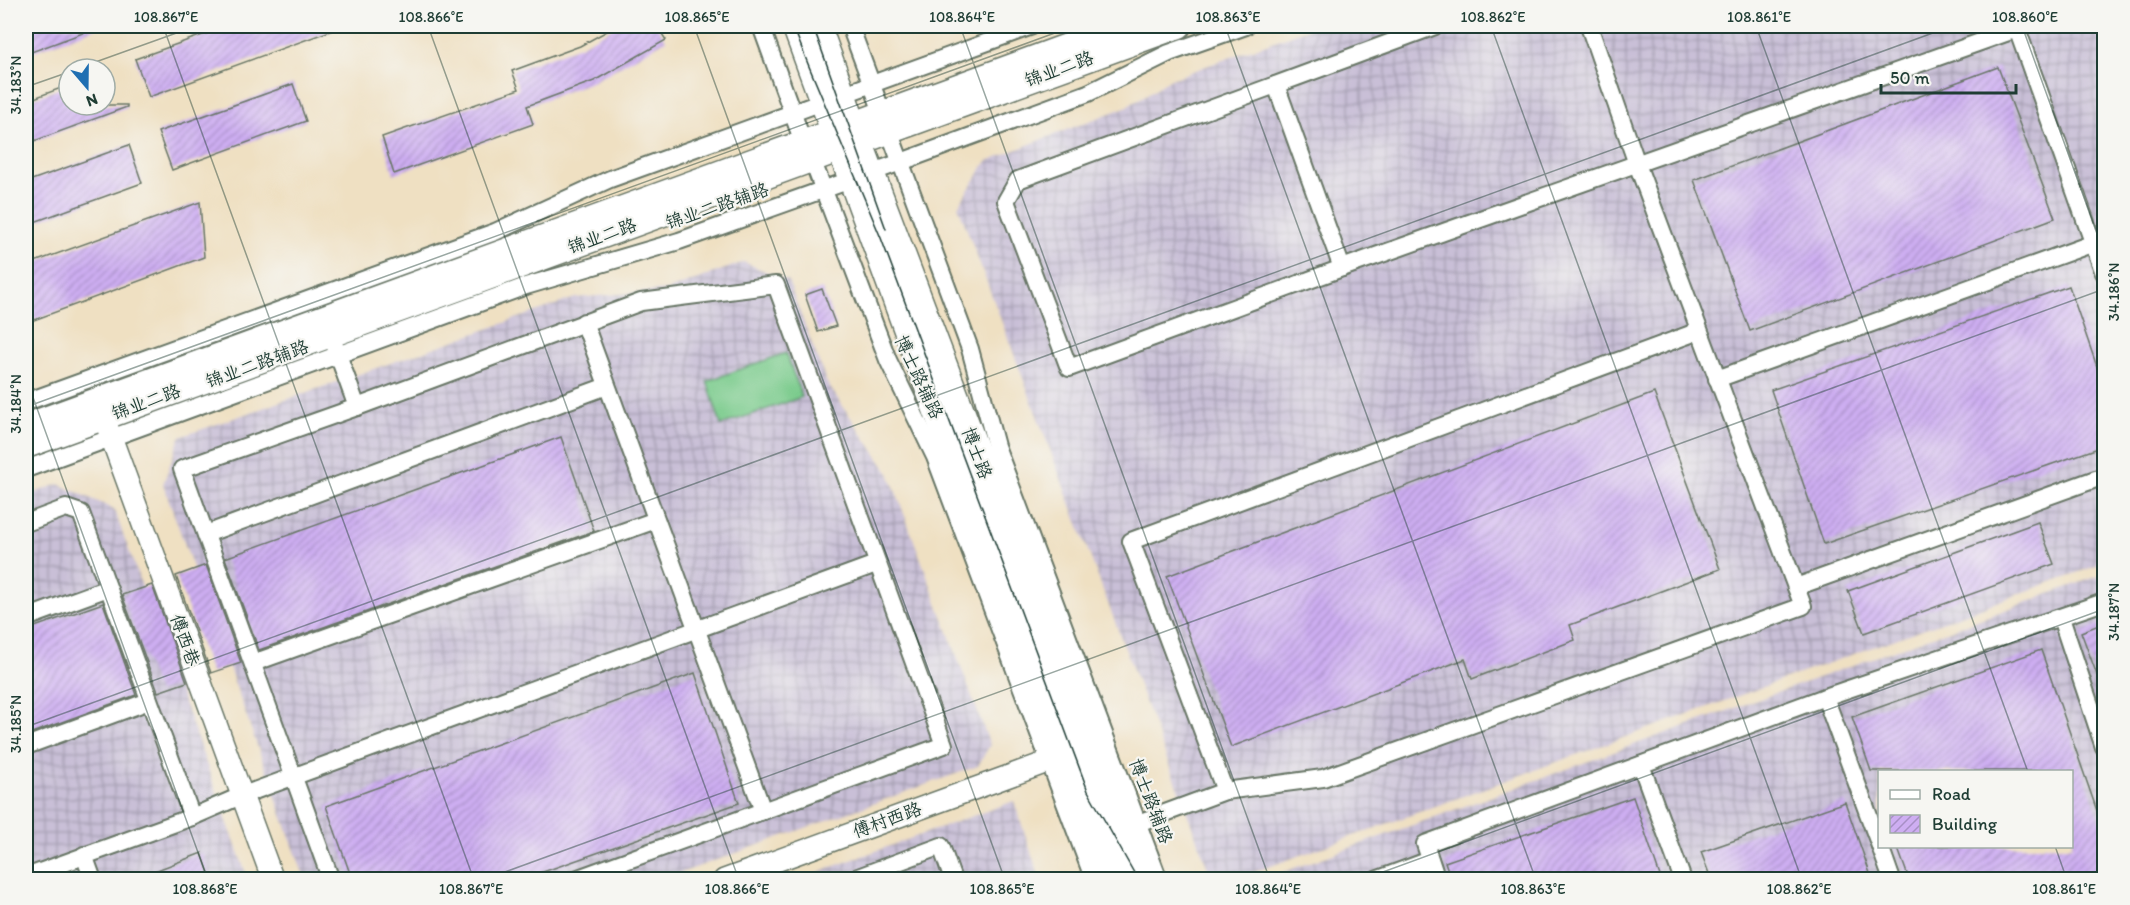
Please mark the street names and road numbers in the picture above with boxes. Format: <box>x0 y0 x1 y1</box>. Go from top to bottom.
street label: 锦业二路 <box>1021 46 1097 92</box>
street label: 锦业二路辅路 <box>662 178 772 234</box>
street label: 锦业二路 <box>564 213 640 259</box>
street label: 博士路辅路 <box>890 332 948 422</box>
street label: 锦业二路辅路 <box>202 335 312 393</box>
street label: 锦业二路 <box>108 379 184 425</box>
street label: 博士路 <box>957 424 997 482</box>
street label: 傅西巷 <box>165 611 205 669</box>
street label: 博士路辅路 <box>1125 755 1177 847</box>
street label: 傅村西路 <box>849 797 925 843</box>

